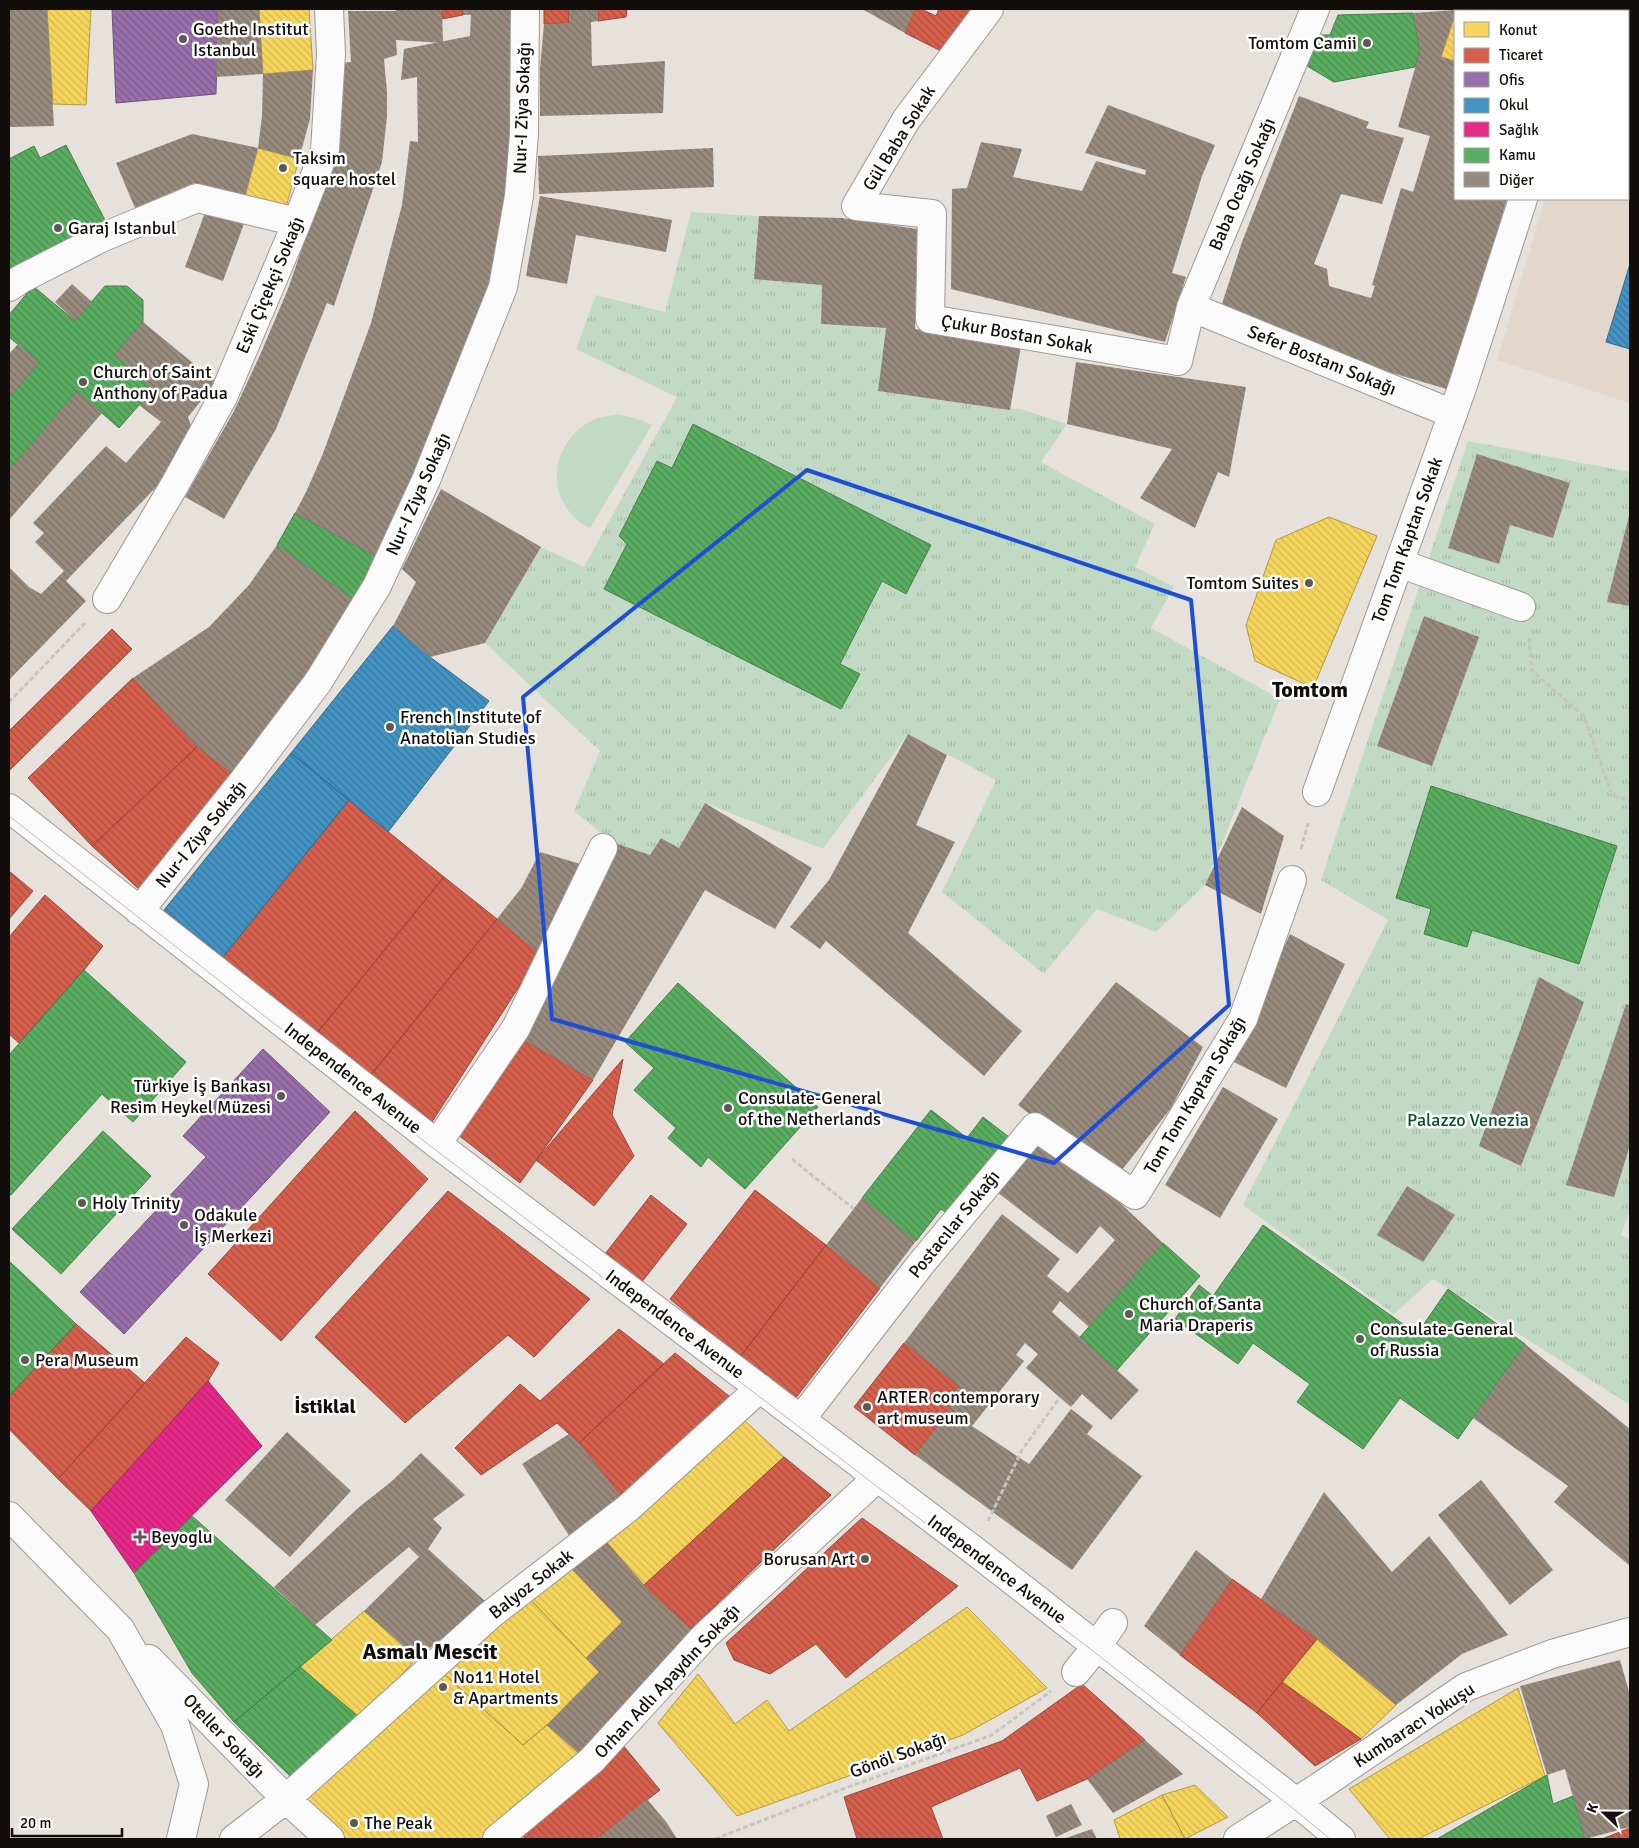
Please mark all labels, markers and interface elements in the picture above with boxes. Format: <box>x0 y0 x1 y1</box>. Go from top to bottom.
legend <box>1454 10 1629 200</box>
place label: Goethe Institut Istanbul <box>193 18 309 61</box>
text: Konut <box>1499 21 1537 39</box>
place label: Tomtom Camii <box>1248 32 1357 54</box>
marker: Goethe Institut Istanbul <box>177 33 189 45</box>
marker: Tomtom Camii <box>1361 37 1373 49</box>
street label: Nur-I Ziya Sokağı <box>509 42 535 174</box>
text: Ticaret <box>1499 46 1543 64</box>
text: Ofis <box>1499 71 1525 89</box>
street label: Gül Baba Sokak <box>858 81 940 195</box>
text: Okul <box>1499 96 1529 114</box>
street label: Baba Ocağı Sokağı <box>1204 114 1280 254</box>
text: Sağlık <box>1499 121 1539 139</box>
text: Kamu <box>1499 146 1536 164</box>
place label: Taksim square hostel <box>293 147 396 190</box>
marker: Taksim square hostel <box>277 162 289 174</box>
text: Diğer <box>1499 171 1534 189</box>
street label: Eski Çiçekçi Sokağı <box>231 213 309 357</box>
place label: Garaj Istanbul <box>68 217 176 239</box>
marker: Garaj Istanbul <box>52 222 64 234</box>
street label: Çukur Bostan Sokak <box>939 310 1095 358</box>
street label: Sefer Bostanı Sokağı <box>1244 320 1400 400</box>
place label: Church of Saint Anthony of Padua <box>93 361 228 404</box>
marker: Church of Saint Anthony of Padua <box>77 376 89 388</box>
street label: Nur-I Ziya Sokağı <box>381 429 455 559</box>
street label: Tom Tom Kaptan Sokak <box>1367 454 1447 626</box>
place label: Tomtom Suites <box>1187 572 1299 594</box>
marker: Tomtom Suites <box>1303 577 1315 589</box>
district label: Tomtom <box>1272 676 1348 703</box>
place label: French Institute of Anatolian Studies <box>400 706 542 749</box>
marker: French Institute of Anatolian Studies <box>384 721 396 733</box>
street label: Nur-I Ziya Sokağı <box>151 776 251 892</box>
street label: Tom Tom Kaptan Sokağı <box>1139 1012 1251 1178</box>
street label: Independence Avenue <box>280 1018 426 1138</box>
place label: Türkiye İş Bankası Resim Heykel Müzesi <box>110 1075 271 1118</box>
place label: Consulate-General of the Netherlands <box>738 1087 882 1130</box>
marker: Türkiye İş Bankası Resim Heykel Müzesi <box>275 1090 287 1102</box>
marker: Consulate-General of the Netherlands <box>722 1102 734 1114</box>
park label: Palazzo Venezia <box>1407 1109 1529 1131</box>
street label: Postacılar Sokağı <box>904 1166 1004 1282</box>
place label: Holy Trinity <box>92 1192 181 1214</box>
marker: Holy Trinity <box>76 1197 88 1209</box>
place label: Odakule İş Merkezi <box>194 1204 272 1247</box>
marker: Odakule İş Merkezi <box>178 1219 190 1231</box>
street label: Independence Avenue <box>601 1265 749 1383</box>
place label: Church of Santa Maria Draperis <box>1139 1293 1262 1336</box>
marker: Church of Santa Maria Draperis <box>1123 1308 1135 1320</box>
place label: Consulate-General of Russia <box>1370 1318 1514 1361</box>
marker: Consulate-General of Russia <box>1354 1333 1366 1345</box>
place label: Pera Museum <box>35 1349 139 1371</box>
marker: Pera Museum <box>19 1354 31 1366</box>
place label: ARTER contemporary art museum <box>877 1386 1040 1429</box>
district label: İstiklal <box>294 1394 356 1419</box>
marker: ARTER contemporary art museum <box>861 1401 873 1413</box>
street label: Independence Avenue <box>923 1510 1071 1628</box>
place label: Beyoglu <box>151 1526 213 1548</box>
marker: Beyoglu <box>133 1530 147 1544</box>
street label: Balyoz Sokak <box>484 1544 578 1624</box>
place label: Borusan Art <box>763 1548 855 1570</box>
marker: Borusan Art <box>859 1553 871 1565</box>
street label: Orhan Adlı Apaydın Sokağı <box>590 1599 744 1763</box>
district label: Asmalı Mescit <box>362 1638 498 1665</box>
place label: No11 Hotel & Apartments <box>453 1666 559 1709</box>
street label: Kumbaracı Yokuşu <box>1349 1678 1479 1772</box>
marker: No11 Hotel & Apartments <box>437 1681 449 1693</box>
street label: Oteller Sokağı <box>178 1689 270 1783</box>
street label: Gönöl Sokağı <box>847 1727 949 1783</box>
north arrow <box>1579 1788 1629 1838</box>
text: K <box>1583 1801 1602 1816</box>
scale bar <box>12 1806 122 1838</box>
place label: The Peak <box>364 1812 433 1834</box>
text: 20 m <box>20 1814 51 1832</box>
marker: The Peak <box>348 1817 360 1829</box>

